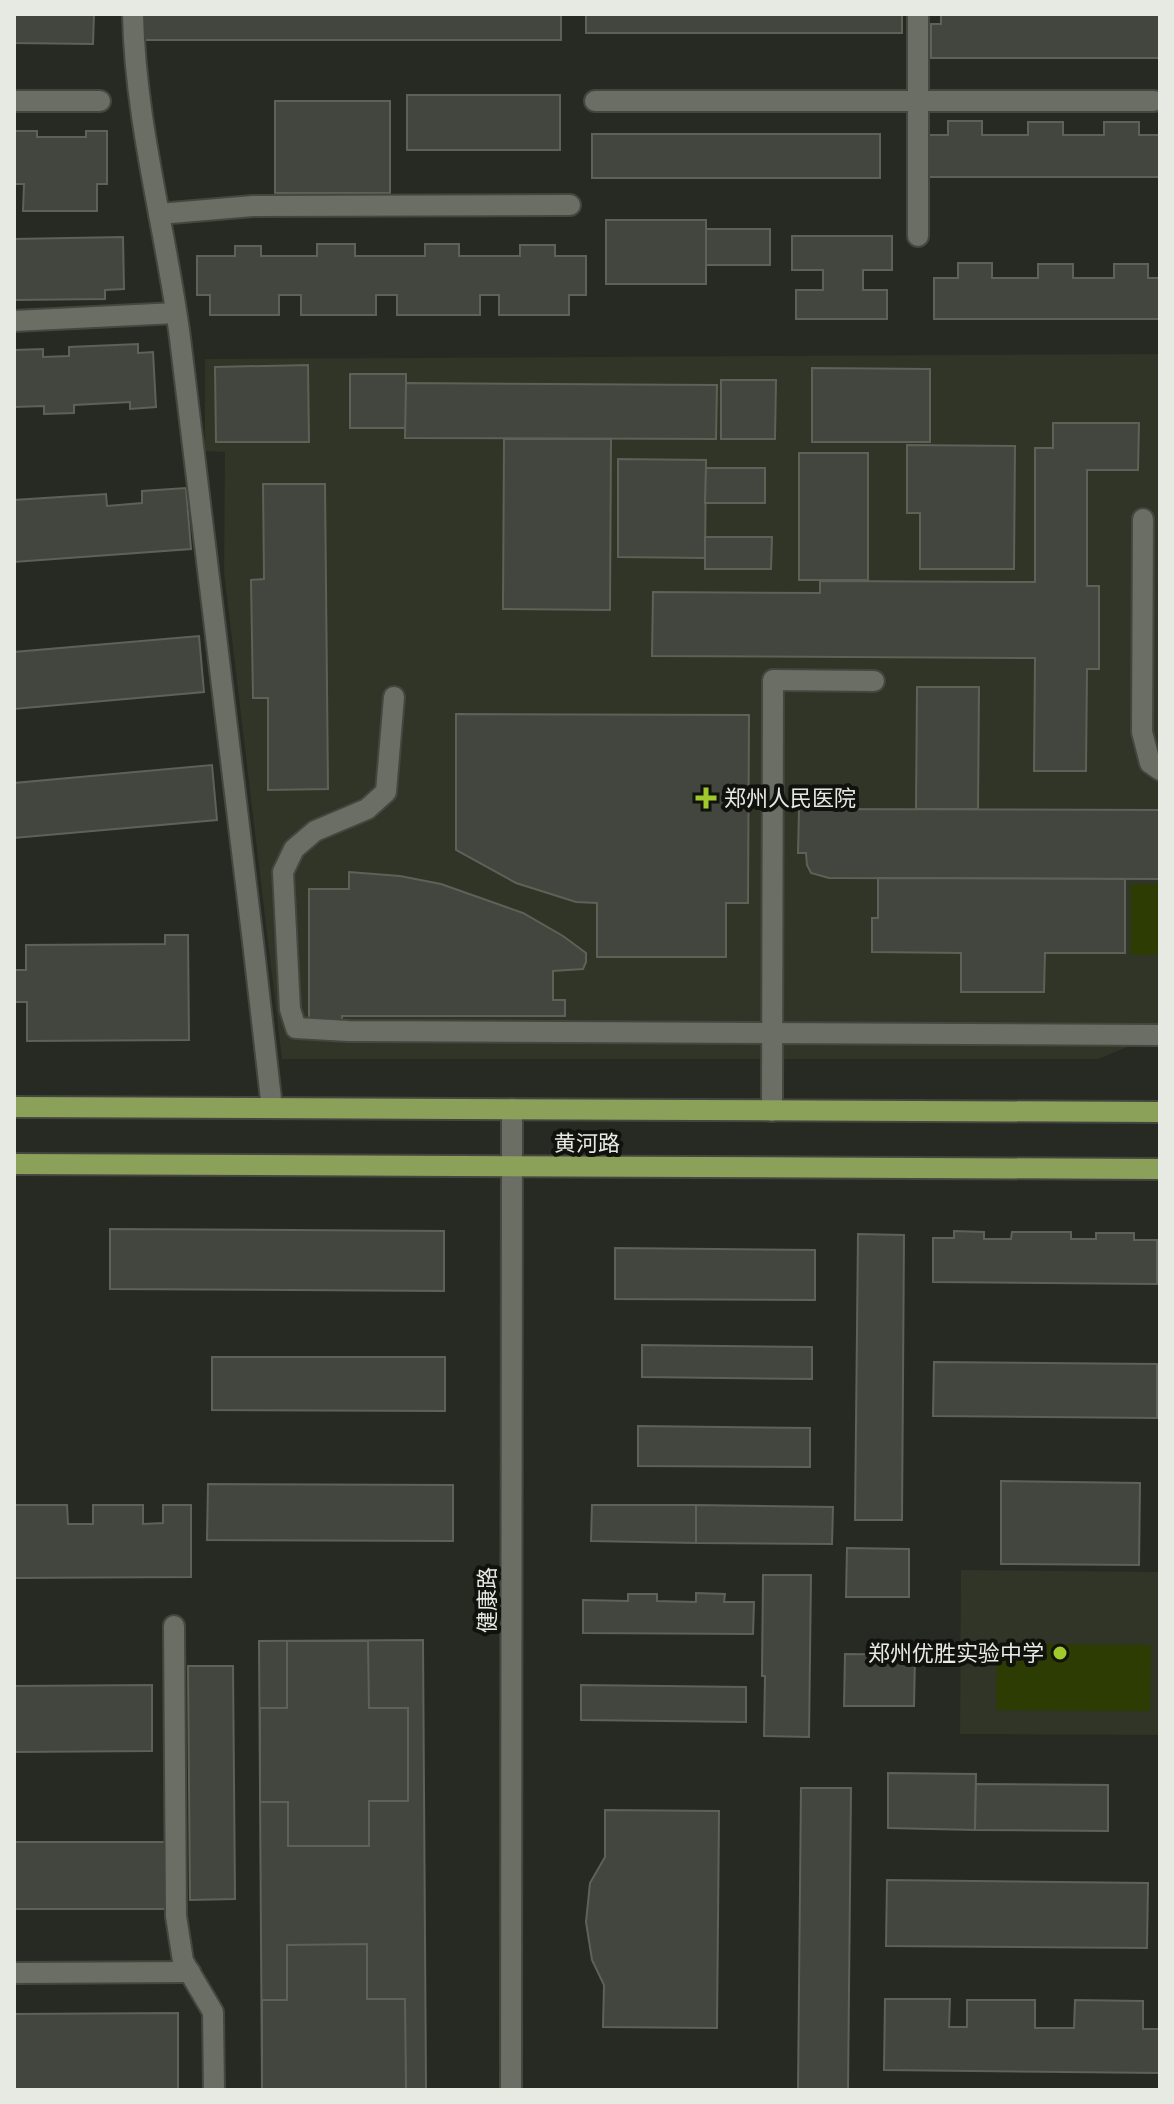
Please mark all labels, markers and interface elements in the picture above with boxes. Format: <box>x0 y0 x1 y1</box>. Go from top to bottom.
place label: 郑州人民医院 <box>724 785 856 812</box>
marker: 郑州人民医院 <box>695 787 717 809</box>
street label: 黄河路 <box>554 1130 620 1157</box>
street label: 健康路 <box>474 1567 501 1633</box>
place label: 郑州优胜实验中学 <box>868 1640 1044 1667</box>
marker: 郑州优胜实验中学 <box>1051 1644 1069 1662</box>

